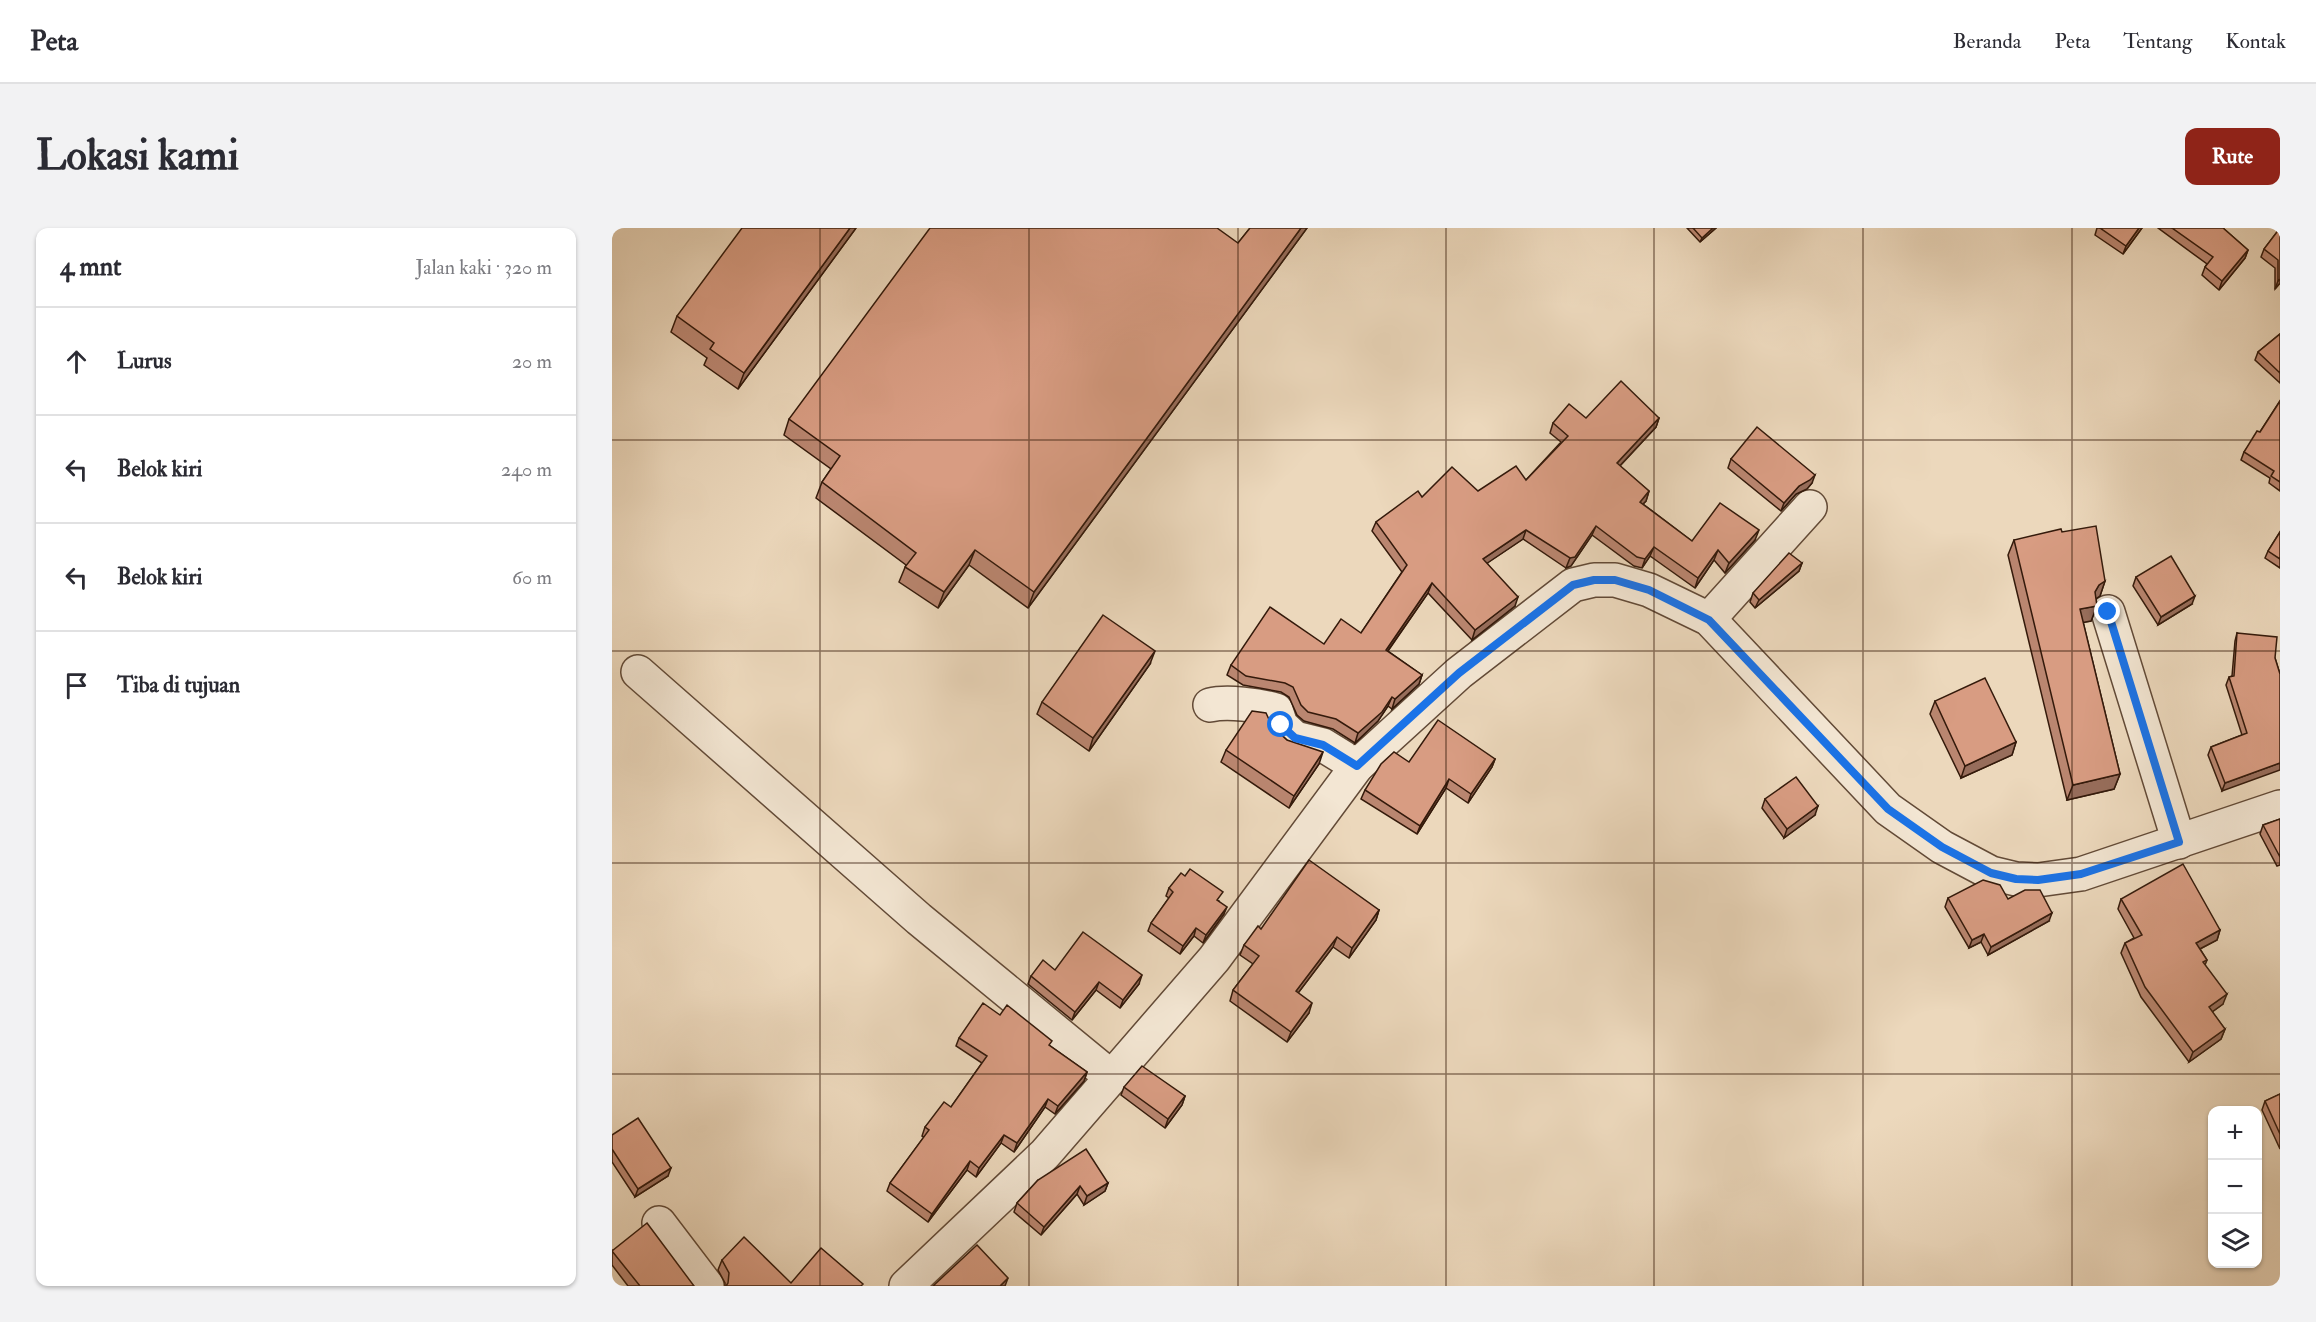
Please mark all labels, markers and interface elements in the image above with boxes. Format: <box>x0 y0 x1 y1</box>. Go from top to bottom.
text: Peta <box>30 24 78 59</box>
text: Beranda <box>1953 28 2021 55</box>
text: Peta <box>2054 28 2090 55</box>
text: Tentang <box>2123 28 2192 55</box>
text: Kontak <box>2225 28 2286 55</box>
button: Rute <box>2185 128 2280 185</box>
text: Lokasi kami <box>36 130 239 182</box>
text: 4 mnt <box>60 251 121 283</box>
text: Jalan kaki · 320 m <box>416 255 552 280</box>
icon: ahead <box>60 345 93 378</box>
text: Lurus <box>117 347 171 375</box>
text: 20 m <box>512 349 552 374</box>
icon: left <box>60 453 93 486</box>
text: Belok kiri <box>117 455 202 483</box>
text: 240 m <box>501 457 552 482</box>
icon: left <box>60 561 93 594</box>
text: Belok kiri <box>117 563 202 591</box>
text: 60 m <box>512 565 552 590</box>
route end <box>2094 598 2120 624</box>
icon: arrive <box>60 669 93 702</box>
text: Tiba di tujuan <box>117 671 240 699</box>
route start <box>1267 711 1293 737</box>
map controls <box>2208 1106 2262 1268</box>
button: + <box>2208 1106 2262 1160</box>
button: − <box>2208 1160 2262 1214</box>
button: layers <box>2208 1214 2262 1268</box>

